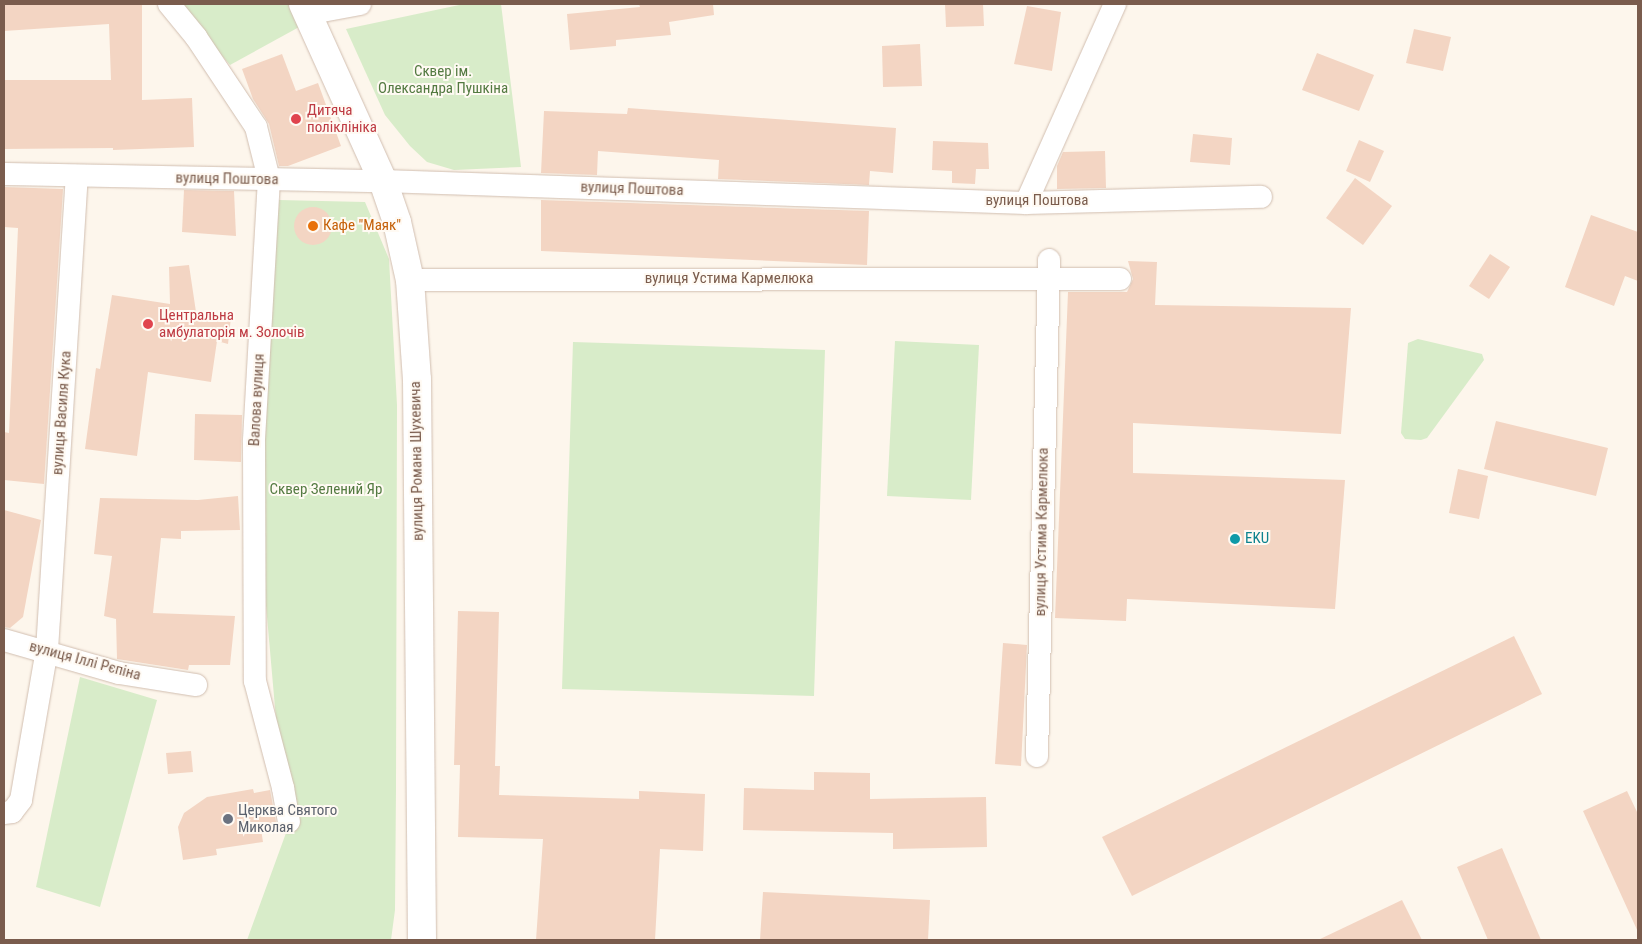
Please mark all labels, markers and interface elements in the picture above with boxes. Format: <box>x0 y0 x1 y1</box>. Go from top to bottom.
park label: Сквер ім. Олександра Пушкіна <box>378 62 508 97</box>
place label: Дитяча поліклініка <box>307 101 377 136</box>
marker: Дитяча поліклініка <box>289 112 303 126</box>
street label: вулиця Поштова <box>175 169 279 189</box>
street label: вулиця Поштова <box>580 178 684 200</box>
street label: вулиця Поштова <box>985 192 1089 210</box>
place label: Кафе "Маяк" <box>323 217 401 235</box>
marker: Кафе "Маяк" <box>307 220 319 232</box>
street label: вулиця Устима Кармелюка <box>645 270 813 288</box>
place label: Центральна амбулаторія м. Золочів <box>159 306 305 341</box>
marker: Центральна амбулаторія м. Золочів <box>141 317 155 331</box>
street label: вулиця Василя Кука <box>49 350 75 476</box>
street label: Валова вулиця <box>246 353 268 447</box>
street label: вулиця Романа Шухевича <box>407 381 427 541</box>
street label: вулиця Устима Кармелюка <box>1032 448 1052 616</box>
park label: Сквер Зелений Яр <box>270 481 382 499</box>
place label: EKU <box>1245 530 1269 548</box>
marker: EKU <box>1229 533 1241 545</box>
street label: вулиця Іллі Рєпіна <box>27 637 143 685</box>
place label: Церква Святого Миколая <box>238 801 337 836</box>
marker: Церква Святого Миколая <box>222 813 234 825</box>

